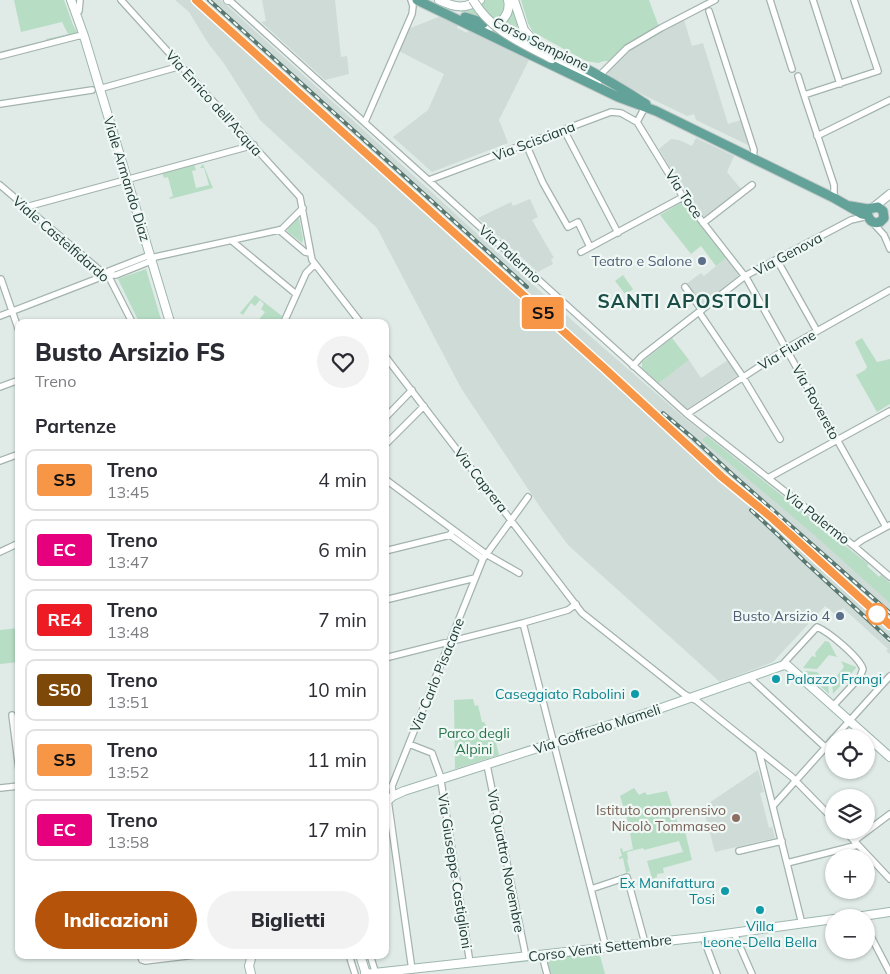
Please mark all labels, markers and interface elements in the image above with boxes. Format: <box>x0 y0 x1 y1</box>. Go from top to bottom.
street label: Corso Sempione <box>490 13 592 75</box>
street label: Via Enrico dell'Acqua <box>162 46 266 160</box>
street label: Viale Armando Diaz <box>99 114 155 244</box>
street label: Via Scisciana <box>490 117 578 165</box>
street label: Via Toce <box>661 166 707 222</box>
street label: Viale Castelfidardo <box>9 192 113 286</box>
street label: Via Palermo <box>475 221 545 287</box>
street label: Via Genova <box>751 228 825 280</box>
place label: Teatro e Salone <box>592 252 692 270</box>
marker: Teatro e Salone <box>696 255 708 267</box>
district label: SANTI APOSTOLI <box>598 289 770 313</box>
line badge: S5 <box>520 297 566 329</box>
text: S5 <box>532 301 554 324</box>
street label: Via Fiume <box>755 326 819 374</box>
button: heart <box>317 336 369 388</box>
text: Busto Arsizio FS <box>35 337 225 367</box>
street label: Via Rovereto <box>788 361 844 443</box>
text: Treno <box>35 371 76 391</box>
text: Partenze <box>35 414 116 438</box>
street label: Via Caprera <box>450 444 512 516</box>
text: Treno <box>107 458 158 482</box>
text: S5 <box>53 468 76 491</box>
text: 4 min <box>318 468 367 492</box>
text: 13:45 <box>107 482 149 502</box>
street label: Via Palermo <box>780 486 854 548</box>
text: Treno <box>107 528 158 552</box>
text: EC <box>53 538 76 561</box>
text: 6 min <box>318 538 367 562</box>
text: 13:47 <box>107 552 149 572</box>
text: Treno <box>107 598 158 622</box>
unlabelled marker <box>866 603 888 625</box>
place label: Busto Arsizio 4 <box>733 607 831 625</box>
text: RE4 <box>47 608 82 631</box>
text: 7 min <box>318 608 367 632</box>
marker: Busto Arsizio 4 <box>834 610 846 622</box>
street label: Via Carlo Pisacane <box>406 615 468 735</box>
text: 13:48 <box>107 622 149 642</box>
text: Treno <box>107 668 158 692</box>
place label: Palazzo Frangi <box>786 670 882 688</box>
marker: Palazzo Frangi <box>770 673 782 685</box>
text: S50 <box>48 678 81 701</box>
text: 10 min <box>307 678 367 702</box>
place label: Caseggiato Rabolini <box>495 685 625 703</box>
marker: Caseggiato Rabolini <box>629 688 641 700</box>
text: 13:51 <box>107 692 149 712</box>
street label: Via Goffredo Mameli <box>531 700 663 758</box>
park label: Parco degli Alpini <box>438 724 510 758</box>
map controls <box>825 729 875 959</box>
button: locate <box>825 729 875 779</box>
text: Treno <box>107 738 158 762</box>
text: S5 <box>53 748 76 771</box>
text: 11 min <box>307 748 367 772</box>
text: 13:52 <box>107 762 149 782</box>
street label: Via Quattro Novembre <box>483 788 529 934</box>
button: layers <box>825 789 875 839</box>
street label: Via Giuseppe Castiglioni <box>434 792 476 950</box>
place label: Istituto comprensivo Nicolò Tommaseo <box>596 801 726 835</box>
text: Treno <box>107 808 158 832</box>
marker: Istituto comprensivo Nicolò Tommaseo <box>730 812 742 824</box>
text: EC <box>53 818 76 841</box>
text: 17 min <box>307 818 367 842</box>
text: 13:58 <box>107 832 149 852</box>
button: + <box>825 849 875 899</box>
place label: Ex Manifattura Tosi <box>620 874 715 908</box>
marker: Ex Manifattura Tosi <box>719 885 731 897</box>
button: Indicazioni <box>35 891 197 949</box>
button: Biglietti <box>207 891 369 949</box>
marker: Villa Leone-Della Bella <box>754 904 766 916</box>
button: − <box>825 909 875 959</box>
place label: Villa Leone-Della Bella <box>703 917 817 951</box>
street label: Corso Venti Settembre <box>527 930 673 966</box>

